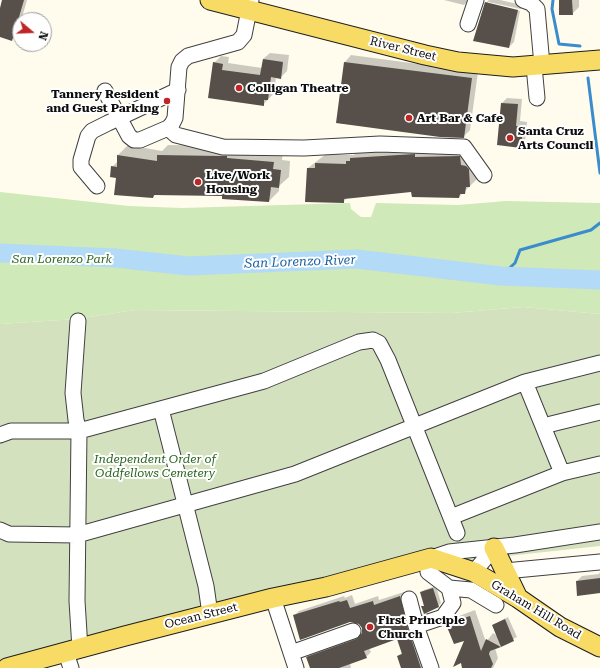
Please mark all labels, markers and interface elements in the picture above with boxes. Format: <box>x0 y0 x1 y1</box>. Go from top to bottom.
north arrow <box>12 12 52 52</box>
text: N <box>35 30 50 42</box>
street label: River Street <box>368 34 438 64</box>
place label: Colligan Theatre <box>247 81 349 95</box>
marker: Colligan Theatre <box>234 83 244 93</box>
place label: Tannery Resident and Guest Parking <box>46 87 159 115</box>
marker: Tannery Resident and Guest Parking <box>162 96 172 106</box>
place label: Art Bar & Cafe <box>417 111 503 125</box>
marker: Art Bar & Cafe <box>404 113 414 123</box>
place label: Santa Cruz Arts Council <box>518 124 594 152</box>
marker: Santa Cruz Arts Council <box>505 133 515 143</box>
place label: Live/Work Housing <box>206 168 270 196</box>
marker: Live/Work Housing <box>193 177 203 187</box>
park label: San Lorenzo Park <box>12 252 112 266</box>
water label: San Lorenzo River <box>244 252 356 272</box>
park label: Independent Order of Oddfellows Cemetery <box>94 452 216 480</box>
street label: Graham Hill Road <box>488 577 584 643</box>
street label: Ocean Street <box>163 600 239 632</box>
place label: First Principle Church <box>378 613 465 641</box>
marker: First Principle Church <box>365 622 375 632</box>

